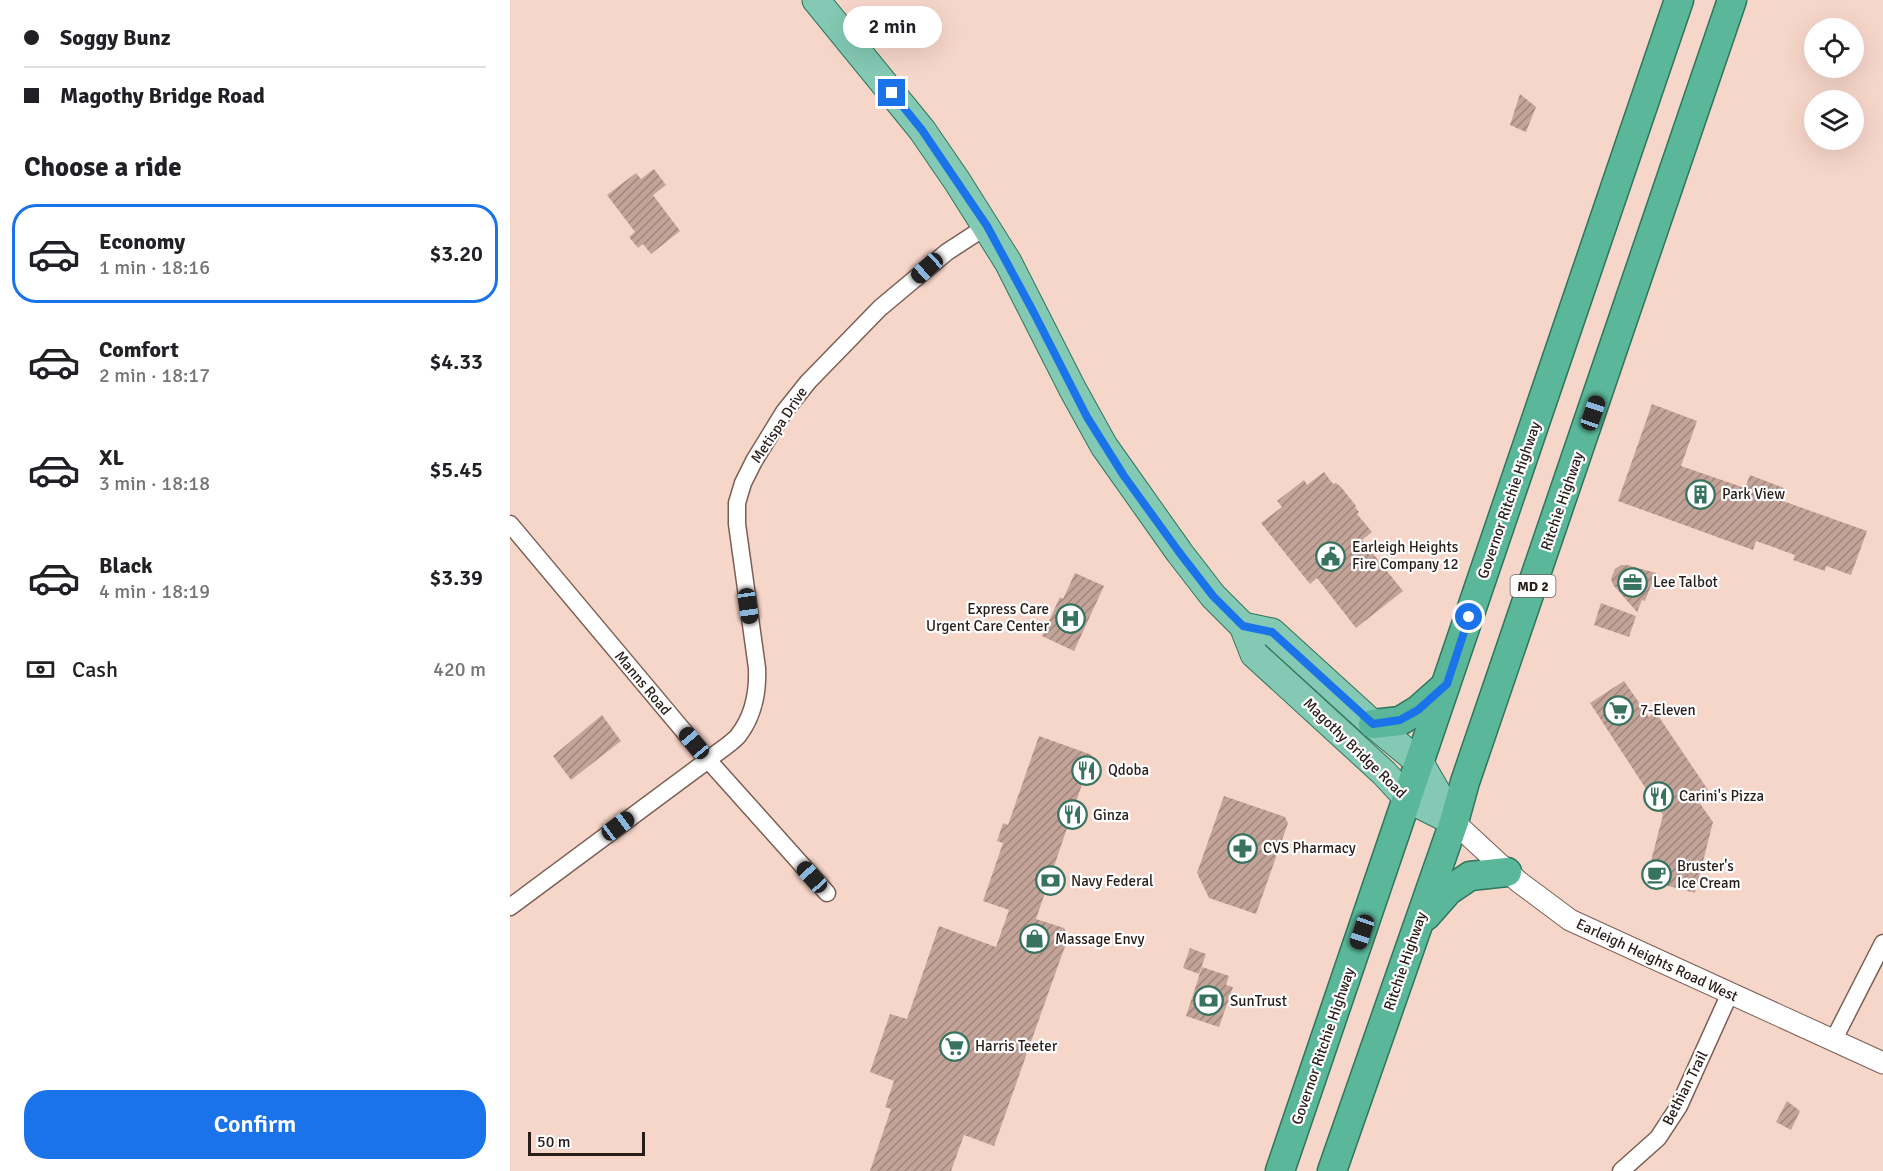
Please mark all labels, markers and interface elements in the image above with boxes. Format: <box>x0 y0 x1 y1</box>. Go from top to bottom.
callout: 2 min <box>842 6 941 48</box>
text: 2 min <box>869 14 916 39</box>
map controls <box>1804 18 1864 150</box>
button: locate <box>1804 18 1864 78</box>
text: Soggy Bunz <box>60 24 171 51</box>
route end <box>878 79 905 106</box>
text: Magothy Bridge Road <box>60 82 265 109</box>
button: layers <box>1804 90 1864 150</box>
text: Choose a ride <box>24 151 182 184</box>
icon: car <box>27 227 81 281</box>
text: Economy <box>99 228 185 255</box>
text: $3.20 <box>429 240 483 267</box>
car <box>908 249 946 287</box>
text: 1 min · 18:16 <box>99 255 210 280</box>
icon: car <box>27 335 81 389</box>
text: Comfort <box>99 336 179 363</box>
text: $4.33 <box>429 348 483 375</box>
text: 2 min · 18:17 <box>99 363 210 388</box>
street label: Metispa Drive <box>747 383 811 467</box>
car <box>1579 393 1607 433</box>
street label: Governor Ritchie Highway <box>1474 419 1544 581</box>
icon: car <box>27 443 81 497</box>
text: XL <box>99 444 124 471</box>
street label: Ritchie Highway <box>1537 449 1587 553</box>
text: $5.45 <box>429 456 483 483</box>
text: 3 min · 18:18 <box>99 471 210 496</box>
building icon: Park View <box>1685 478 1717 510</box>
place label: Park View <box>1722 485 1785 503</box>
place label: Earleigh Heights Fire Company 12 <box>1352 538 1459 573</box>
public building icon: Earleigh Heights Fire Company 12 <box>1315 540 1347 572</box>
icon: car <box>27 551 81 605</box>
text: Black <box>99 552 153 579</box>
text: $3.39 <box>429 564 483 591</box>
office icon: Lee Talbot <box>1616 566 1648 598</box>
place label: Lee Talbot <box>1653 573 1718 591</box>
road number: MD 2 <box>1510 575 1556 597</box>
text: 4 min · 18:19 <box>99 579 210 604</box>
car <box>737 587 759 625</box>
place label: Express Care Urgent Care Center <box>926 600 1049 635</box>
hospital icon: Express Care Urgent Care Center <box>1054 602 1086 634</box>
route start <box>1455 603 1482 630</box>
street label: Manns Road <box>611 647 675 719</box>
icon: cash <box>24 653 57 686</box>
text: Cash <box>72 656 118 683</box>
text: 420 m <box>433 657 486 682</box>
street label: Magothy Bridge Road <box>1300 694 1410 802</box>
supermarket icon: 7-Eleven <box>1603 694 1635 726</box>
place label: 7-Eleven <box>1640 701 1696 719</box>
car <box>676 723 712 763</box>
restaurant icon: Qdoba <box>1071 754 1103 786</box>
place label: Qdoba <box>1108 761 1149 779</box>
restaurant icon: Carini's Pizza <box>1642 780 1674 812</box>
place label: Carini's Pizza <box>1679 787 1764 805</box>
restaurant icon: Ginza <box>1056 799 1088 831</box>
place label: Ginza <box>1093 806 1129 824</box>
car <box>598 808 638 844</box>
pharmacy icon: CVS Pharmacy <box>1226 832 1258 864</box>
place label: CVS Pharmacy <box>1263 839 1356 857</box>
place label: Bruster's Ice Cream <box>1677 857 1741 892</box>
car <box>793 858 831 896</box>
cafe icon: Bruster's Ice Cream <box>1640 859 1672 891</box>
bank icon: Navy Federal <box>1034 865 1066 897</box>
place label: Navy Federal <box>1071 872 1153 890</box>
street label: Ritchie Highway <box>1380 909 1430 1013</box>
car <box>1348 912 1376 952</box>
street label: Earleigh Heights Road West <box>1573 915 1741 1005</box>
shop icon: Massage Envy <box>1018 923 1050 955</box>
place label: Massage Envy <box>1055 930 1144 948</box>
street label: Governor Ritchie Highway <box>1288 965 1358 1127</box>
bank icon: SunTrust <box>1193 985 1225 1017</box>
place label: SunTrust <box>1230 992 1287 1010</box>
supermarket icon: Harris Teeter <box>938 1030 970 1062</box>
place label: Harris Teeter <box>975 1037 1058 1055</box>
street label: Bethian Trail <box>1659 1048 1711 1128</box>
button: Confirm <box>24 1090 486 1159</box>
scale bar <box>528 1129 645 1156</box>
text: 50 m <box>537 1132 571 1152</box>

